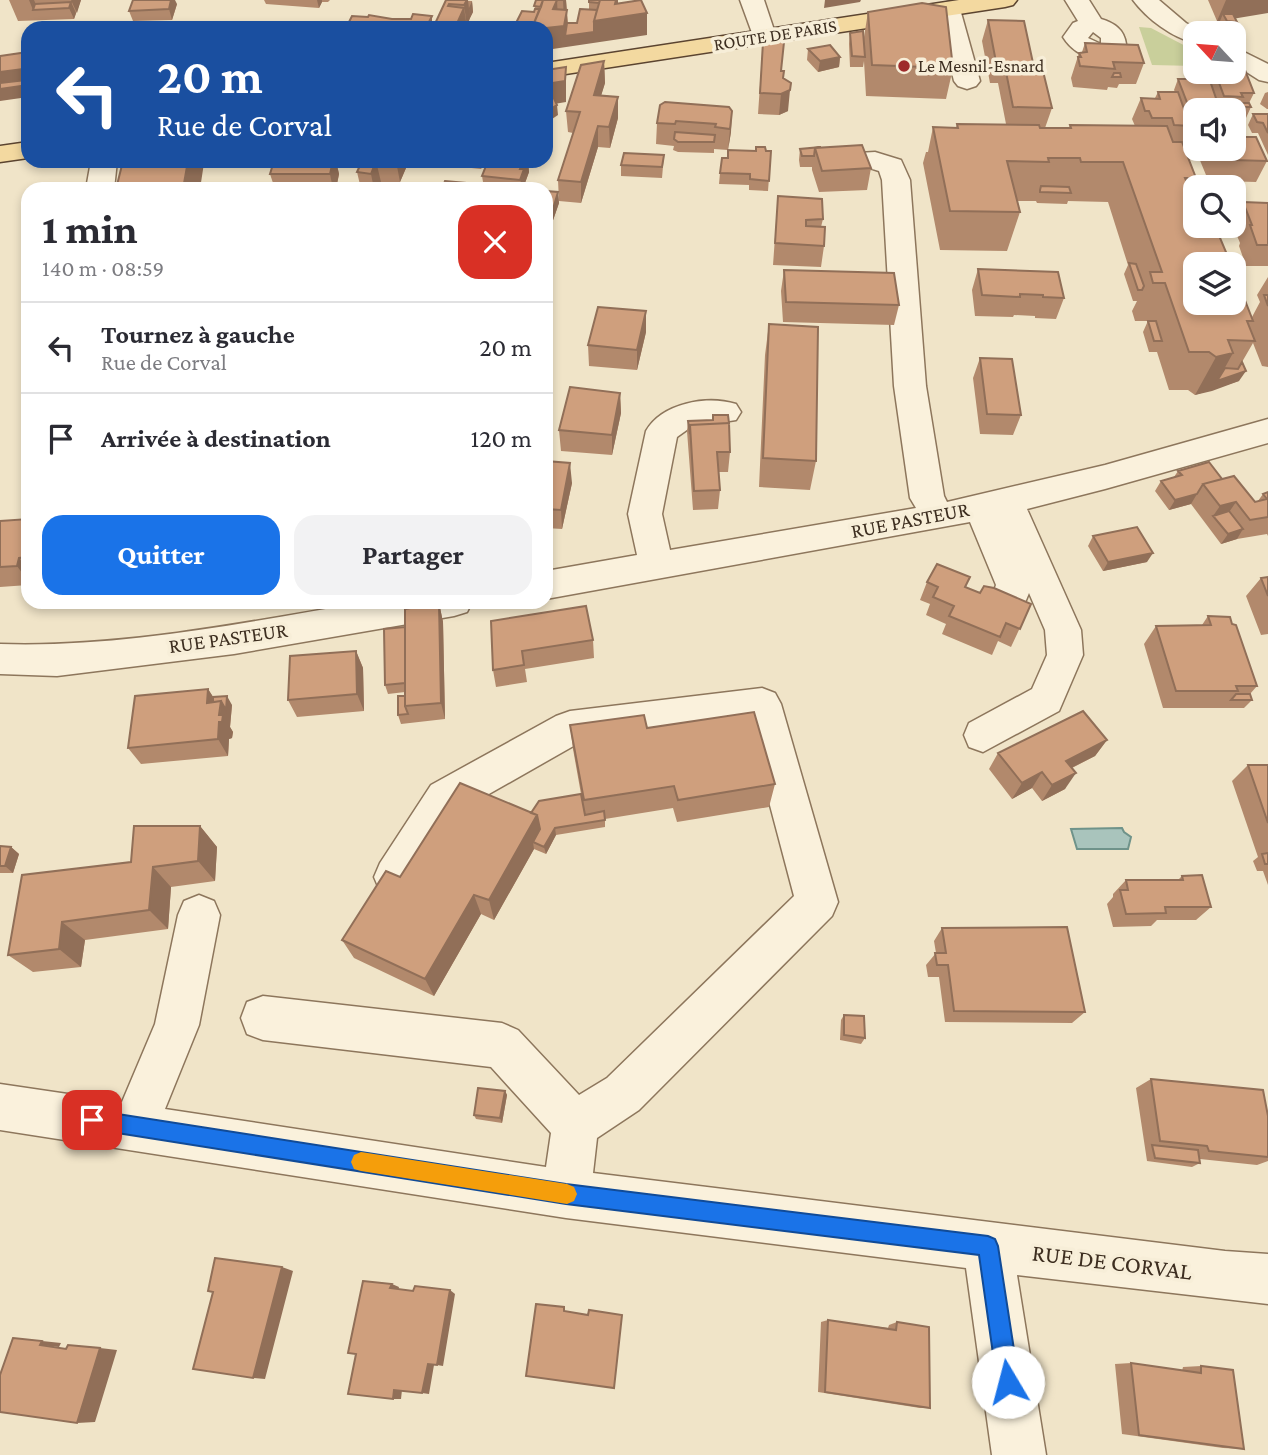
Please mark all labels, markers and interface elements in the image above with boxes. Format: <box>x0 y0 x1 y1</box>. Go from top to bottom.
street label: ROUTE DE PARIS <box>712 15 838 55</box>
north arrow <box>1183 21 1246 84</box>
map controls <box>1183 21 1246 315</box>
icon: left <box>42 49 133 140</box>
text: 20 m <box>157 49 263 104</box>
place label: Le Mesnil-Esnard <box>918 56 1045 76</box>
marker: Le Mesnil-Esnard <box>896 58 912 74</box>
button: sound <box>1183 98 1246 161</box>
text: Rue de Corval <box>157 107 332 143</box>
button: search <box>1183 175 1246 238</box>
text: 1 min <box>42 205 138 252</box>
button: close <box>458 205 532 279</box>
button: layers <box>1183 252 1246 315</box>
text: 140 m · 08:59 <box>42 255 164 281</box>
text: Tournez à gauche <box>101 320 295 349</box>
icon: left <box>42 329 80 367</box>
text: 20 m <box>479 333 532 362</box>
text: Rue de Corval <box>101 349 227 375</box>
icon: arrive <box>42 420 80 458</box>
text: Arrivée à destination <box>101 424 331 453</box>
text: 120 m <box>471 424 532 453</box>
street label: RUE PASTEUR <box>849 497 971 543</box>
button: Quitter <box>42 515 280 595</box>
button: Partager <box>294 515 532 595</box>
street label: RUE PASTEUR <box>167 618 289 658</box>
pin <box>62 1090 122 1150</box>
icon: arrive <box>73 1101 111 1139</box>
street label: RUE DE CORVAL <box>1031 1238 1194 1285</box>
position arrow <box>971 1345 1045 1419</box>

